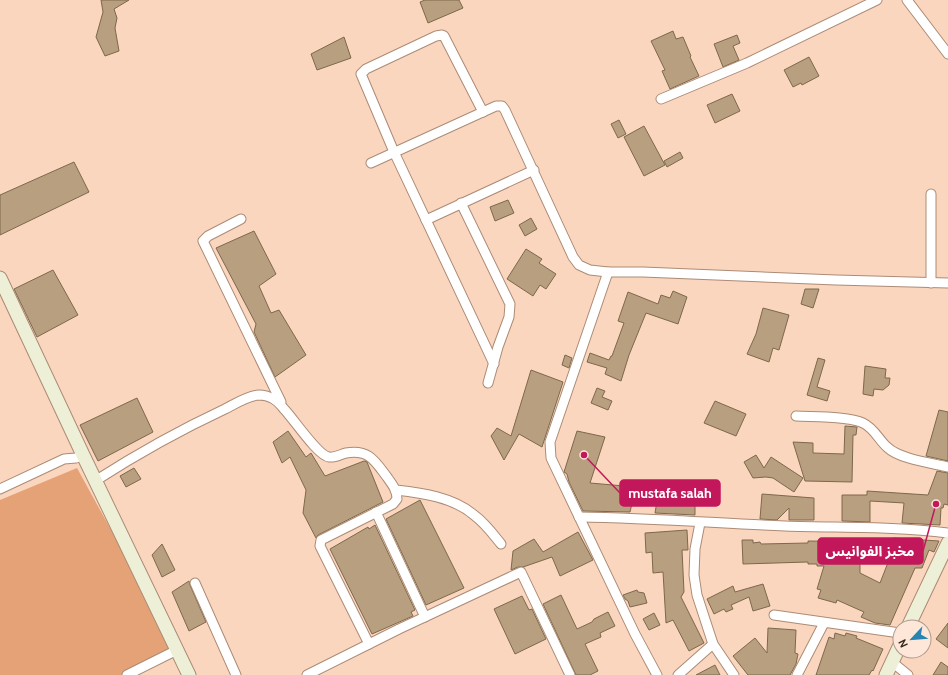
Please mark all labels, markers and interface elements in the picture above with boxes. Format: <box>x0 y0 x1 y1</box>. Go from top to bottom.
callout: mustafa salah <box>620 480 720 506</box>
text: mustafa salah <box>628 484 712 502</box>
callout: مخبز الفوانيس <box>818 538 923 564</box>
text: مخبز الفوانيس <box>826 542 914 560</box>
north arrow <box>892 619 932 659</box>
text: N <box>895 637 911 650</box>

